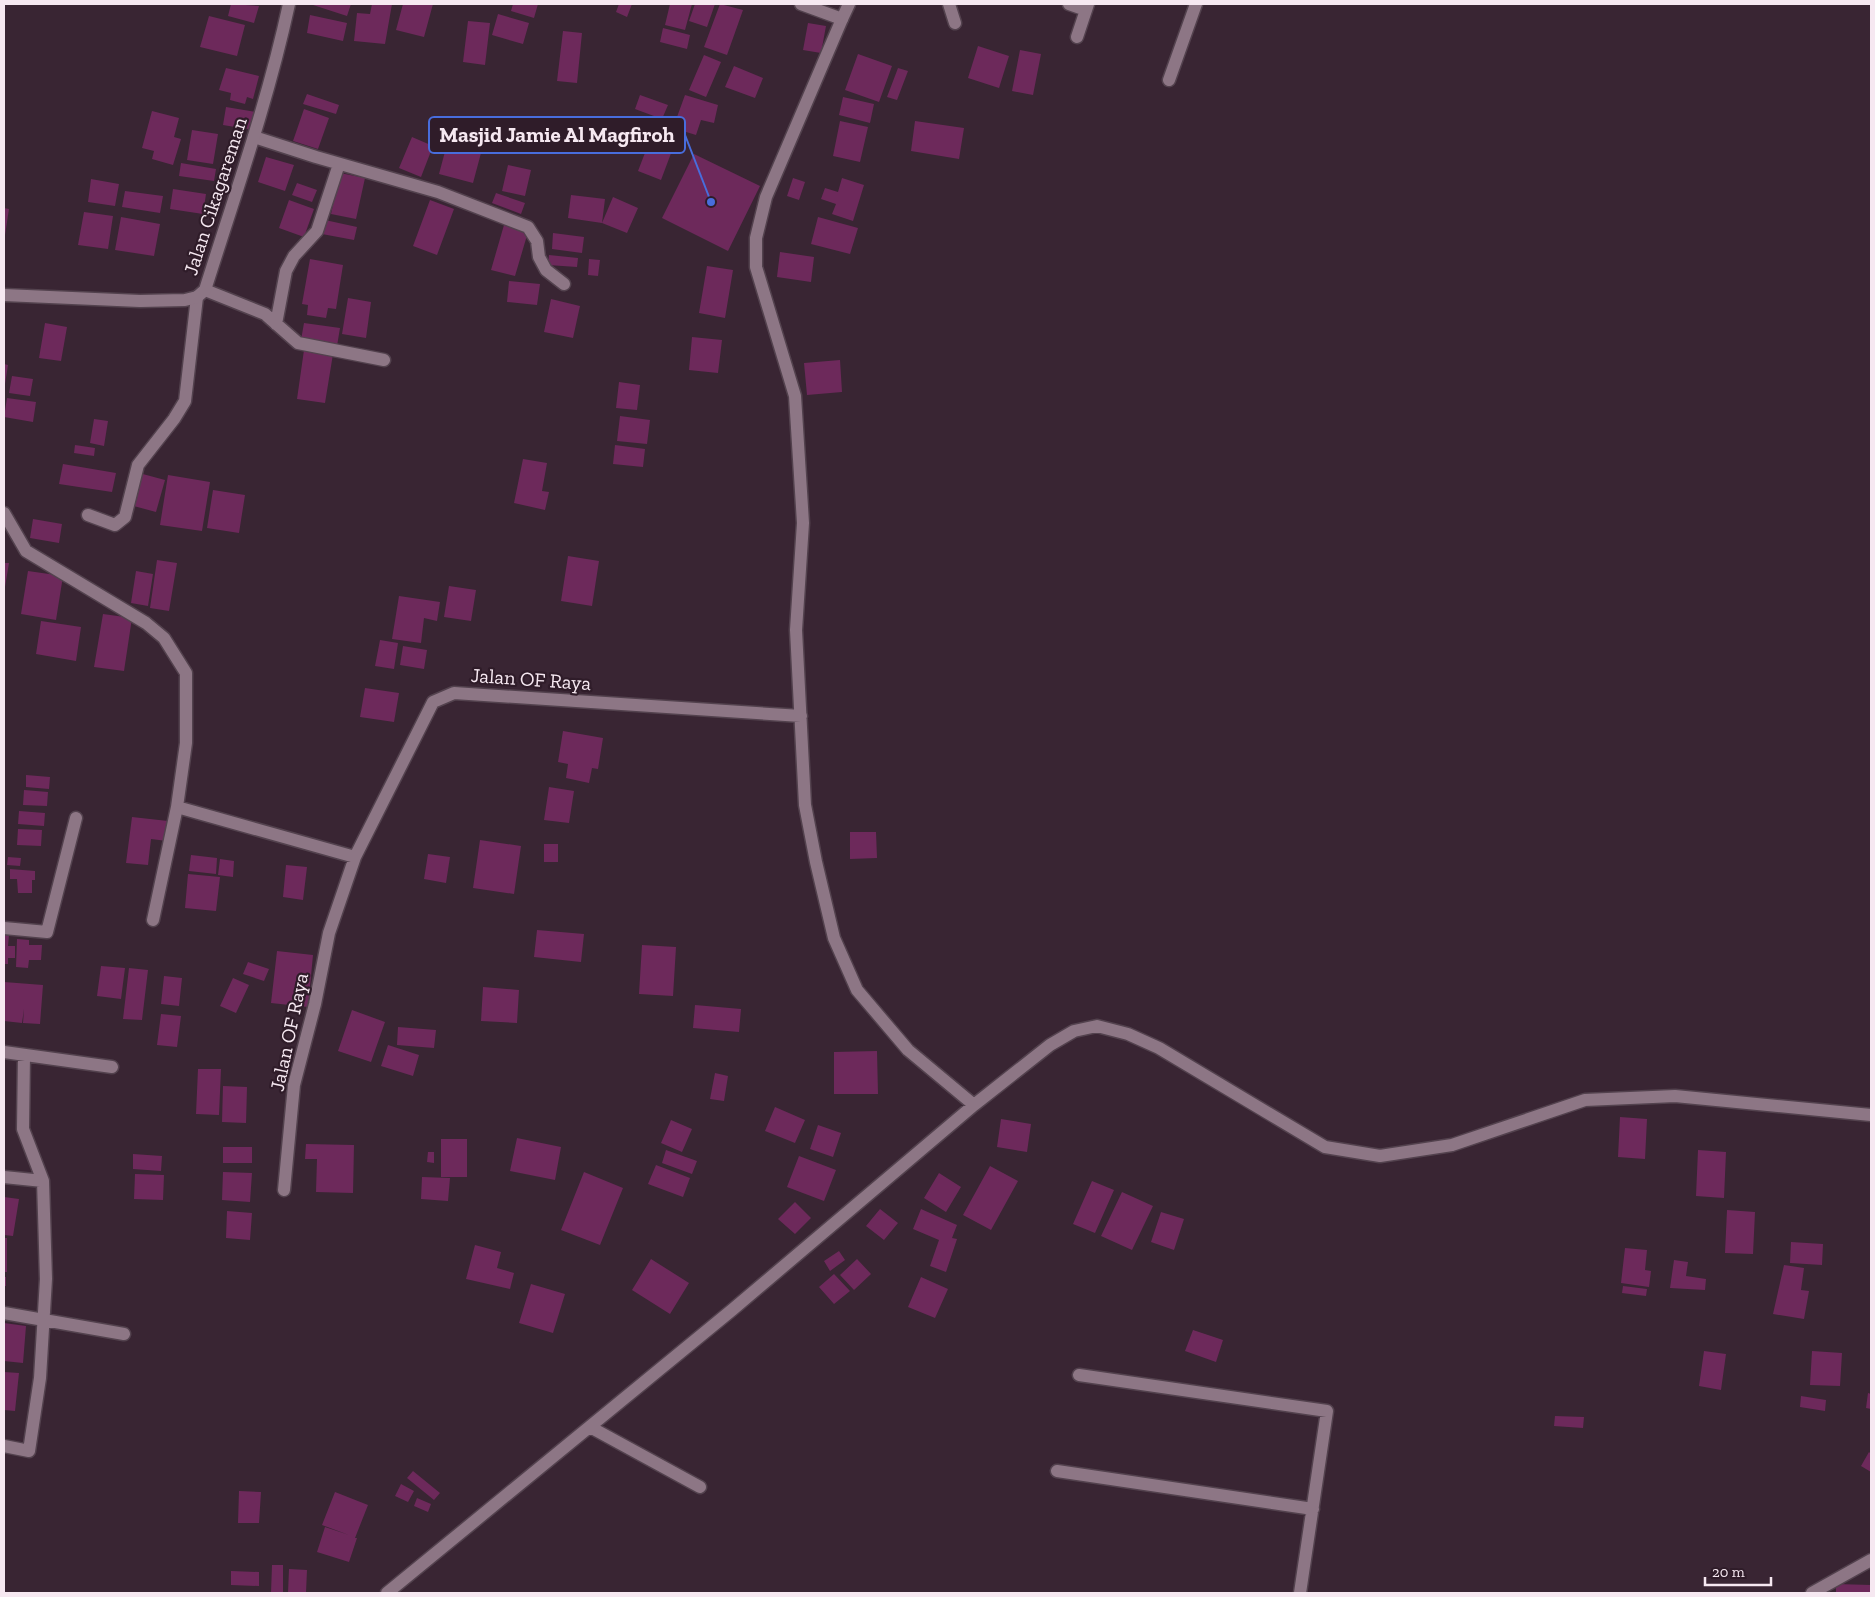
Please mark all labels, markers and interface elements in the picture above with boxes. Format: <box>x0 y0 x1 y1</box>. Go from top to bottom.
street label: Jalan Cikagareman <box>178 114 252 278</box>
callout: Masjid Jamie Al Magfiroh <box>429 117 685 153</box>
text: Masjid Jamie Al Magfiroh <box>439 122 675 147</box>
street label: Jalan OF Raya <box>470 663 592 695</box>
street label: Jalan OF Raya <box>265 970 313 1093</box>
scale bar <box>1705 1554 1771 1586</box>
text: 20 m <box>1712 1563 1745 1581</box>

